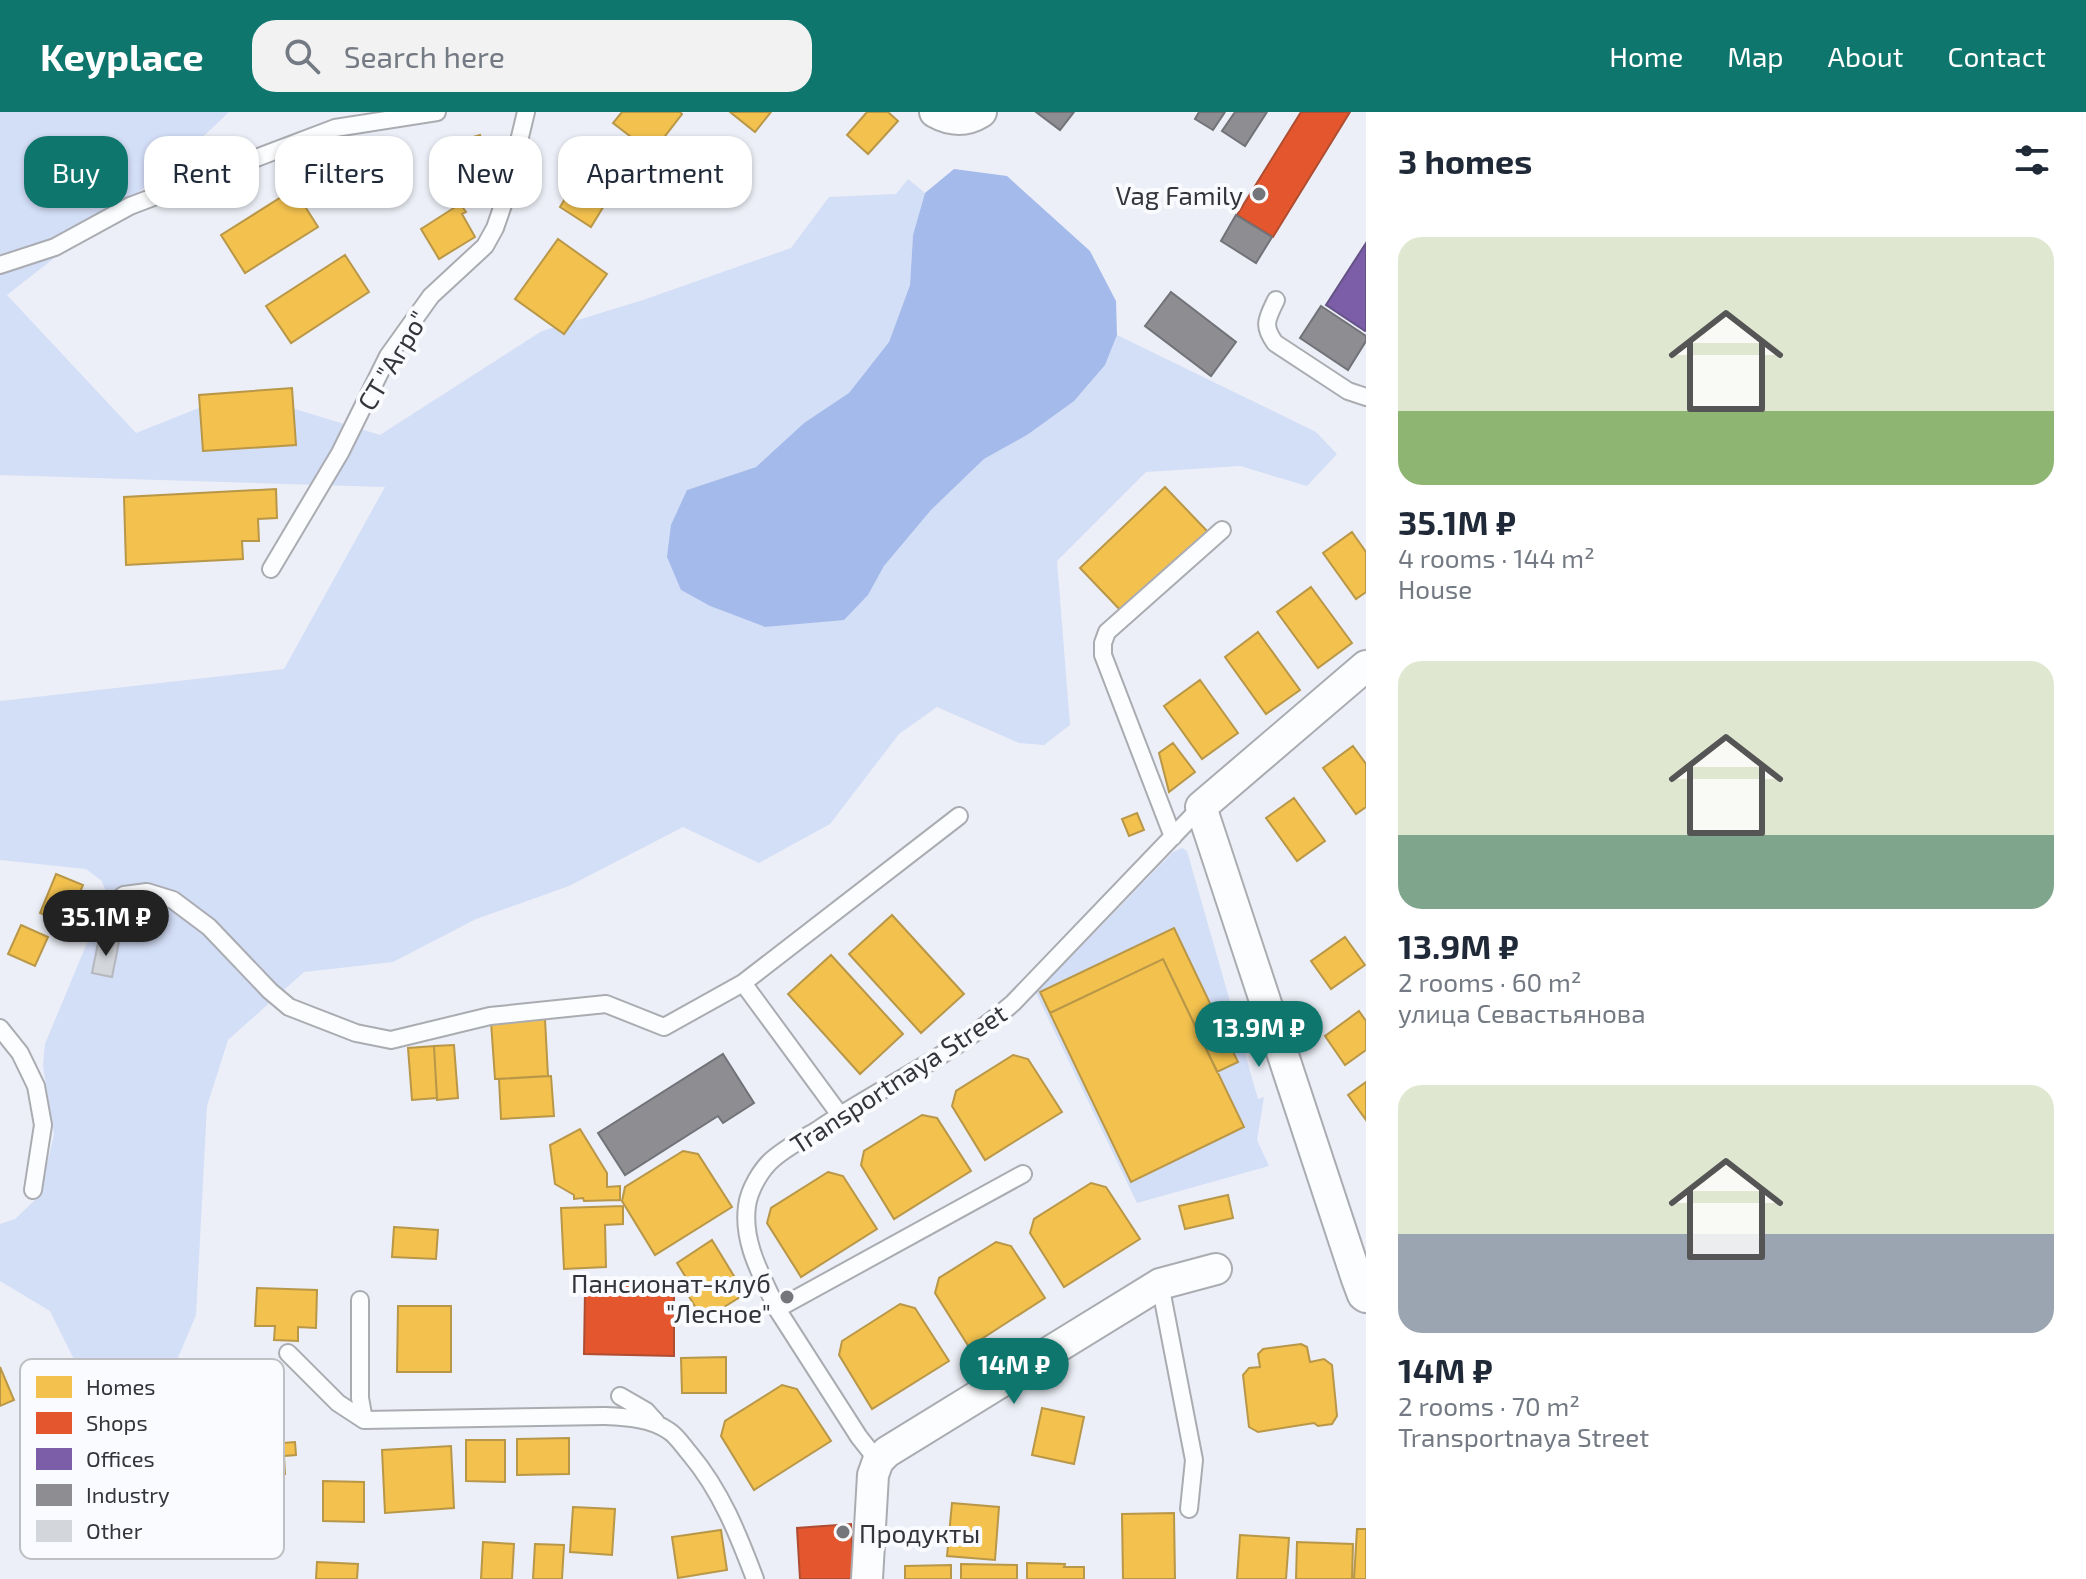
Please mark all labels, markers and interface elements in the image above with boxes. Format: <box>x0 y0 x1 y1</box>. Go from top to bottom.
search box <box>252 20 812 92</box>
text: Keyplace <box>40 33 204 79</box>
icon: search <box>280 34 324 78</box>
text: Search here <box>344 38 505 74</box>
text: Home <box>1609 39 1683 73</box>
text: Map <box>1727 39 1784 73</box>
text: About <box>1828 39 1903 73</box>
text: Contact <box>1947 39 2046 73</box>
chip: Buy <box>24 136 128 208</box>
chip: Rent <box>144 136 259 208</box>
chip: Filters <box>275 136 413 208</box>
chip: New <box>429 136 542 208</box>
chip: Apartment <box>558 136 752 208</box>
icon: filters <box>2010 138 2054 182</box>
text: 3 homes <box>1398 140 1532 181</box>
place label: Vag Family <box>1115 179 1243 210</box>
marker: Vag Family <box>1250 185 1268 203</box>
icon: home <box>1654 289 1798 433</box>
street label: СТ "Агро" <box>350 305 434 415</box>
text: 35.1M ₽ <box>1398 501 1516 542</box>
text: 4 rooms · 144 m² <box>1398 542 1595 573</box>
text: House <box>1398 573 1472 604</box>
icon: home <box>1654 713 1798 857</box>
pin: 35.1M ₽ <box>32 890 180 958</box>
text: 35.1M ₽ <box>61 900 151 931</box>
text: 13.9M ₽ <box>1398 925 1519 966</box>
text: 2 rooms · 60 m² <box>1398 966 1582 997</box>
street label: Transportnaya Street <box>784 997 1012 1159</box>
text: улица Севастьянова <box>1398 997 1646 1028</box>
pin: 13.9M ₽ <box>1185 1001 1333 1069</box>
text: 13.9M ₽ <box>1213 1011 1305 1042</box>
icon: home <box>1654 1137 1798 1281</box>
place label: Пансионат-клуб "Лесное" <box>571 1267 771 1328</box>
marker: Пансионат-клуб "Лесное" <box>778 1288 796 1306</box>
pin: 14M ₽ <box>958 1338 1070 1406</box>
text: 14M ₽ <box>978 1348 1050 1379</box>
text: 14M ₽ <box>1398 1349 1493 1390</box>
legend <box>20 1359 284 1559</box>
text: Homes <box>86 1373 155 1399</box>
text: 2 rooms · 70 m² <box>1398 1390 1580 1421</box>
text: Shops <box>86 1409 148 1435</box>
text: Transportnaya Street <box>1398 1421 1649 1452</box>
text: Offices <box>86 1445 155 1471</box>
text: Industry <box>86 1481 170 1507</box>
text: Other <box>86 1517 143 1543</box>
place label: Продукты <box>859 1517 980 1549</box>
marker: Продукты <box>834 1523 852 1541</box>

